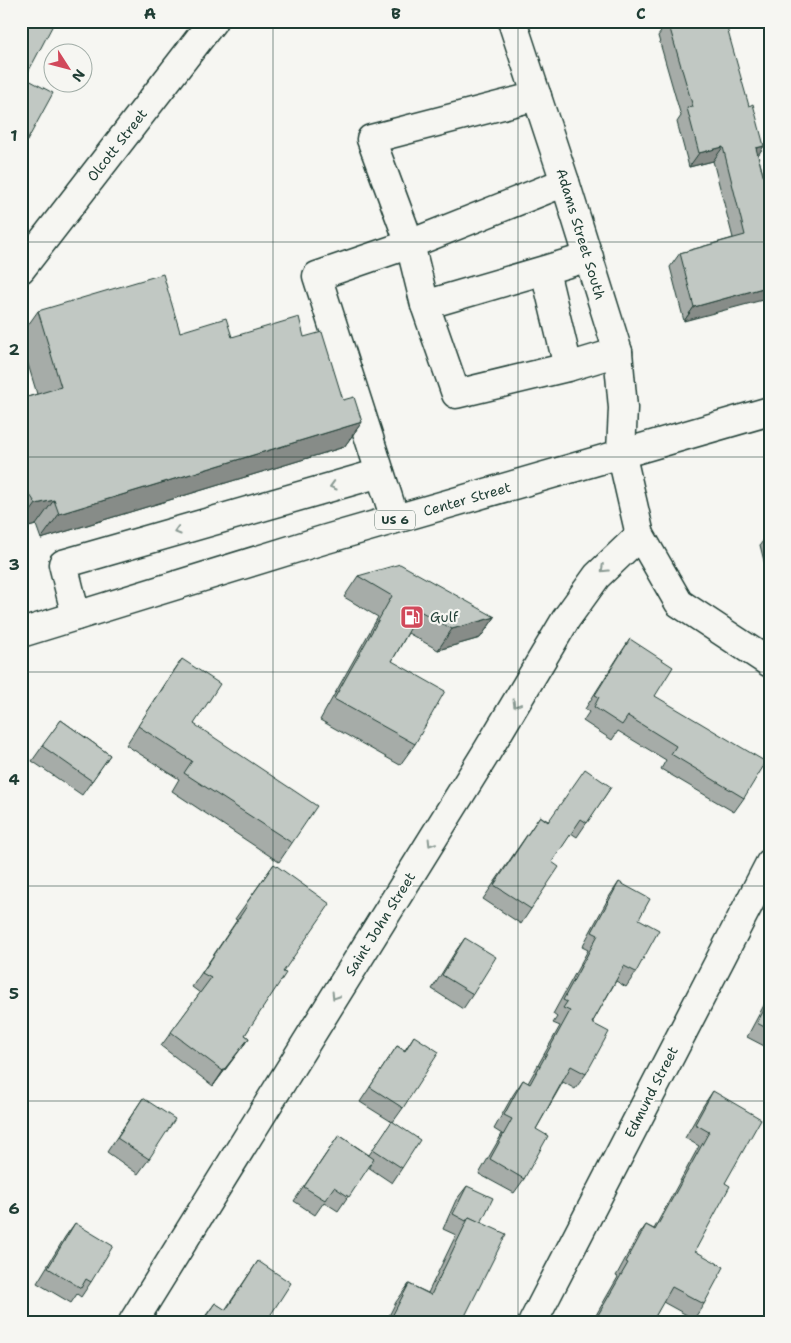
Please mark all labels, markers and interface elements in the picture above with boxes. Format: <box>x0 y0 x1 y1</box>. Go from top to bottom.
text: A <box>144 3 156 24</box>
text: B <box>391 3 401 24</box>
text: C <box>636 3 646 24</box>
north arrow <box>42 42 92 92</box>
text: N <box>68 66 89 85</box>
street label: Olcott Street <box>83 105 151 185</box>
text: 1 <box>10 125 18 146</box>
street label: Adams Street South <box>552 166 610 302</box>
text: 2 <box>8 339 20 360</box>
street label: Center Street <box>421 478 513 520</box>
one-way arrow <box>329 481 338 491</box>
road number: US 6 <box>375 510 415 530</box>
one-way arrow <box>172 525 181 536</box>
text: 3 <box>8 554 20 575</box>
one-way arrow <box>601 563 610 572</box>
fuel station icon: Gulf <box>399 604 425 630</box>
place label: Gulf <box>430 608 459 626</box>
one-way arrow <box>512 699 522 708</box>
text: 4 <box>8 769 20 790</box>
one-way arrow <box>427 838 437 847</box>
street label: Saint John Street <box>341 869 419 979</box>
text: 5 <box>9 983 19 1004</box>
one-way arrow <box>332 990 342 999</box>
street label: Edmund Street <box>620 1043 682 1141</box>
text: 6 <box>8 1198 20 1219</box>

